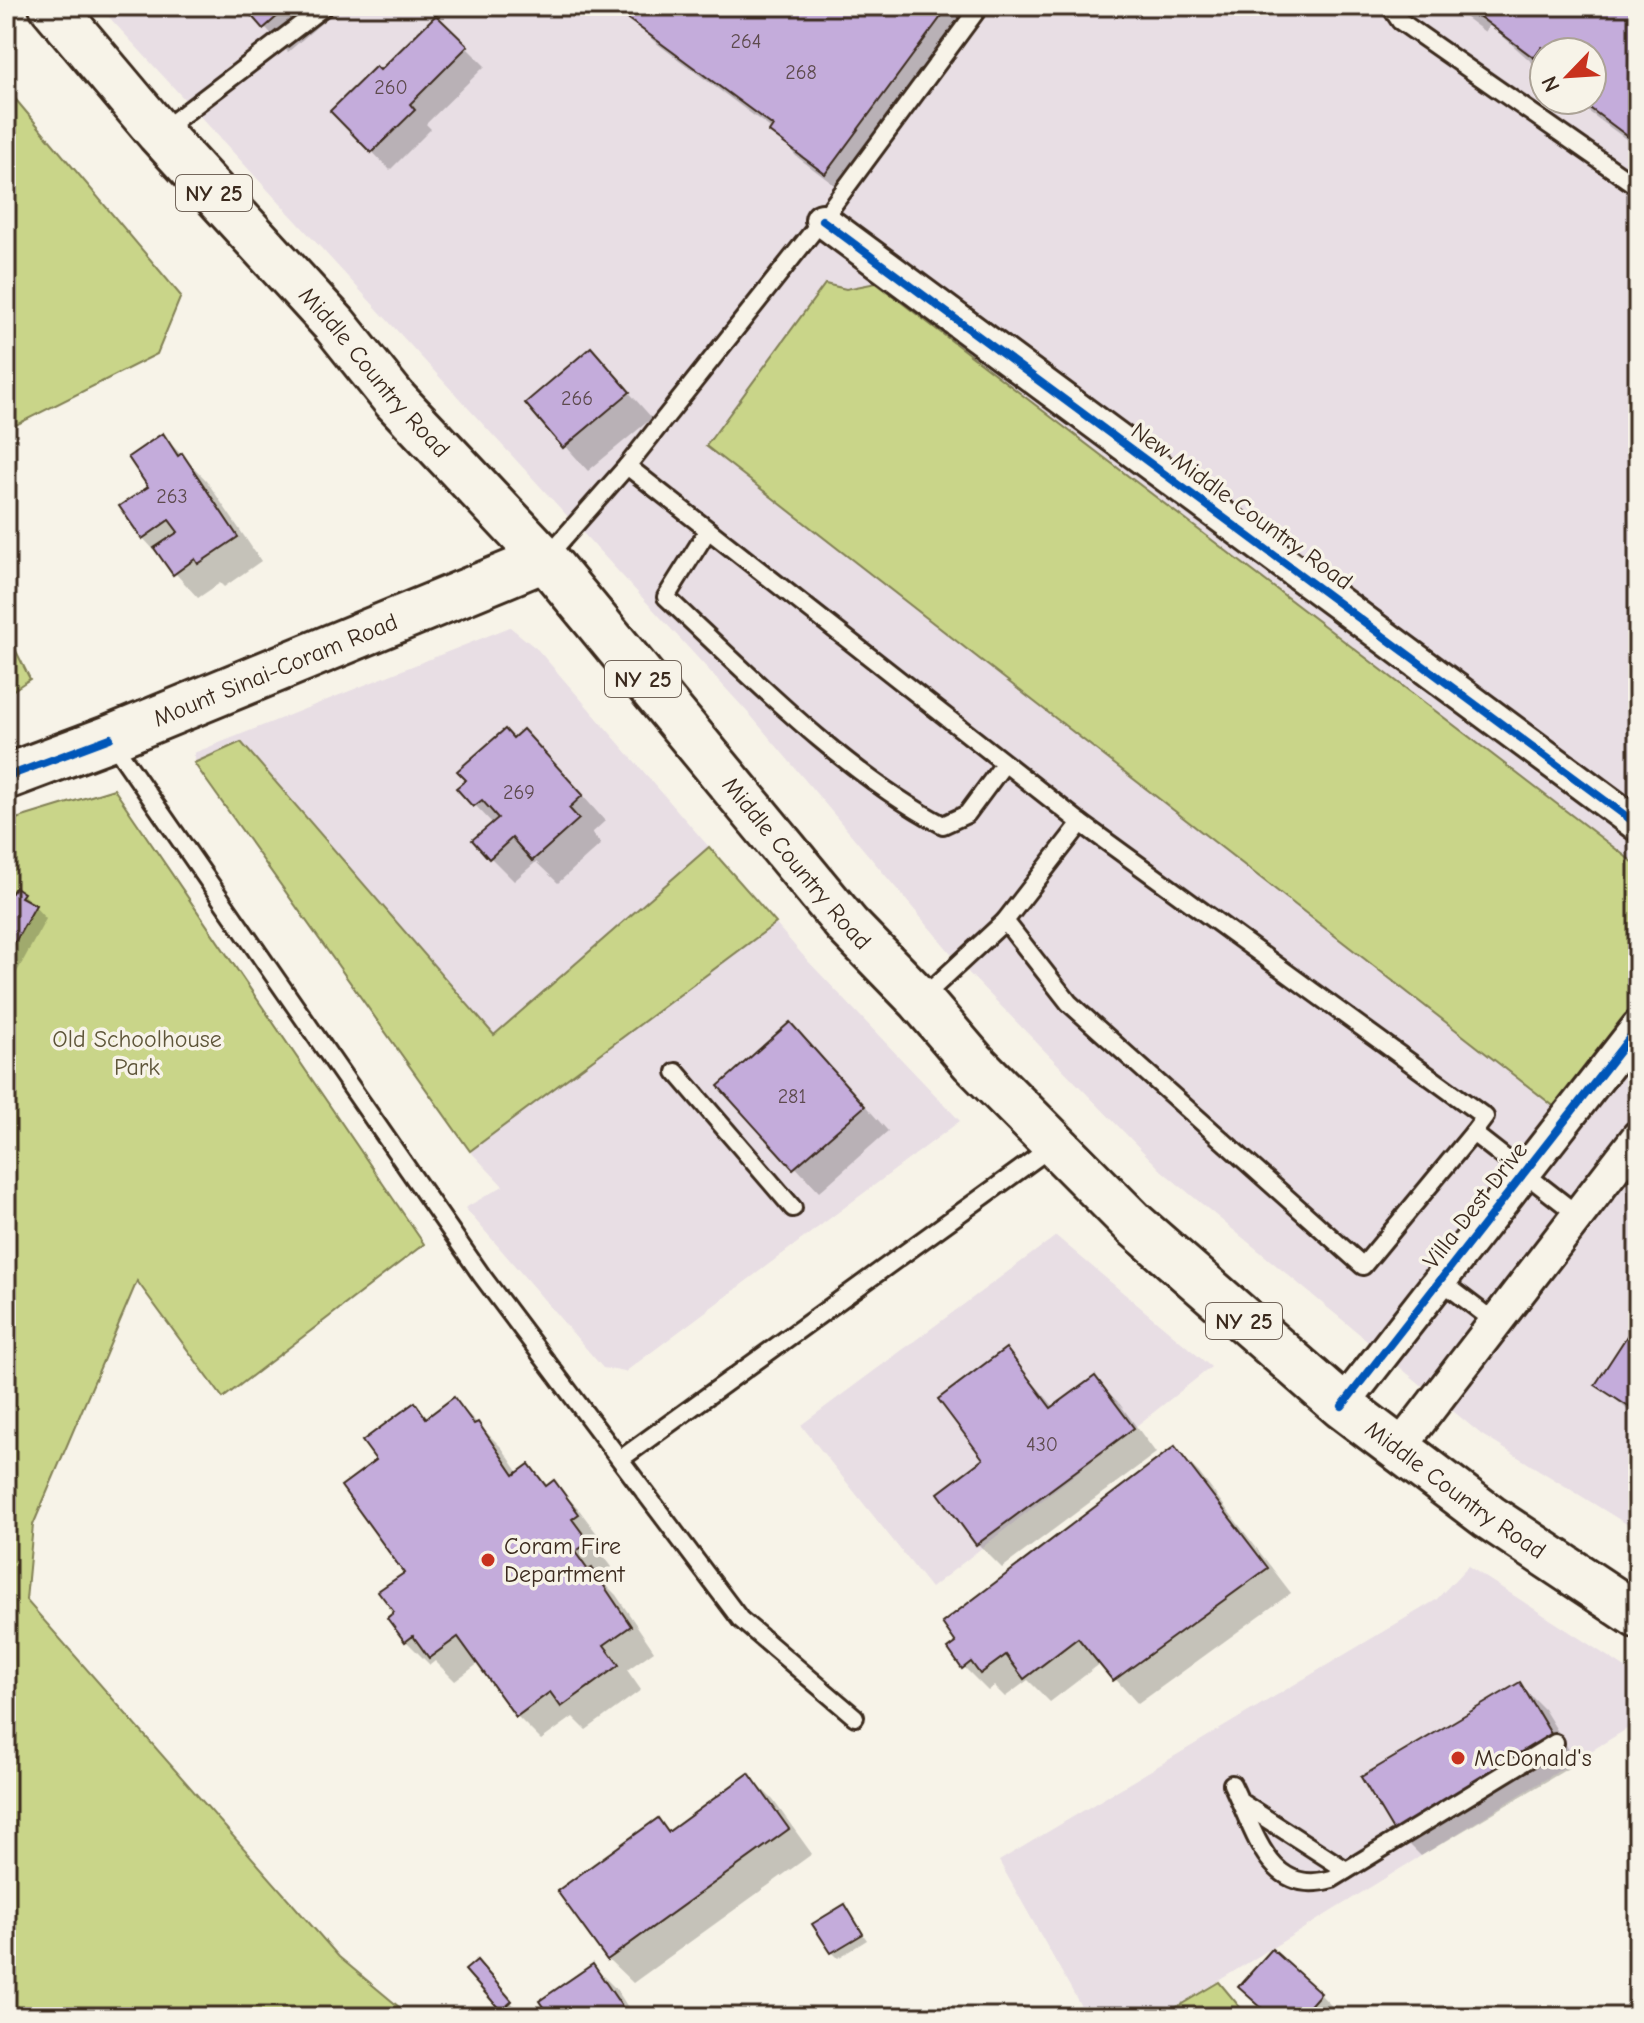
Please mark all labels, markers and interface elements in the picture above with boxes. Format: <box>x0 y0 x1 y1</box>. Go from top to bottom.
house number: 264 <box>731 30 761 53</box>
north arrow <box>1528 36 1608 116</box>
house number: 268 <box>785 61 817 84</box>
text: N <box>1536 72 1566 96</box>
house number: 260 <box>374 76 408 99</box>
road number: NY 25 <box>176 175 252 211</box>
street label: Middle Country Road <box>293 281 456 463</box>
house number: 266 <box>561 387 593 410</box>
street label: New Middle Country Road <box>1126 416 1358 596</box>
house number: 263 <box>156 485 188 508</box>
street label: Mount Sinai-Coram Road <box>149 607 402 733</box>
road number: NY 25 <box>605 661 681 697</box>
street label: Middle Country Road <box>717 771 877 955</box>
house number: 269 <box>503 781 535 804</box>
park label: Old Schoolhouse Park <box>52 1025 222 1081</box>
house number: 281 <box>778 1085 806 1108</box>
street label: Villa Dest Drive <box>1417 1136 1533 1274</box>
road number: NY 25 <box>1206 1303 1282 1339</box>
street label: Middle Country Road <box>1360 1415 1551 1565</box>
house number: 430 <box>1026 1433 1058 1456</box>
place label: Coram Fire Department <box>504 1532 626 1588</box>
marker: Coram Fire Department <box>479 1551 497 1569</box>
place label: McDonald's <box>1474 1744 1592 1772</box>
marker: McDonald's <box>1449 1749 1467 1767</box>

